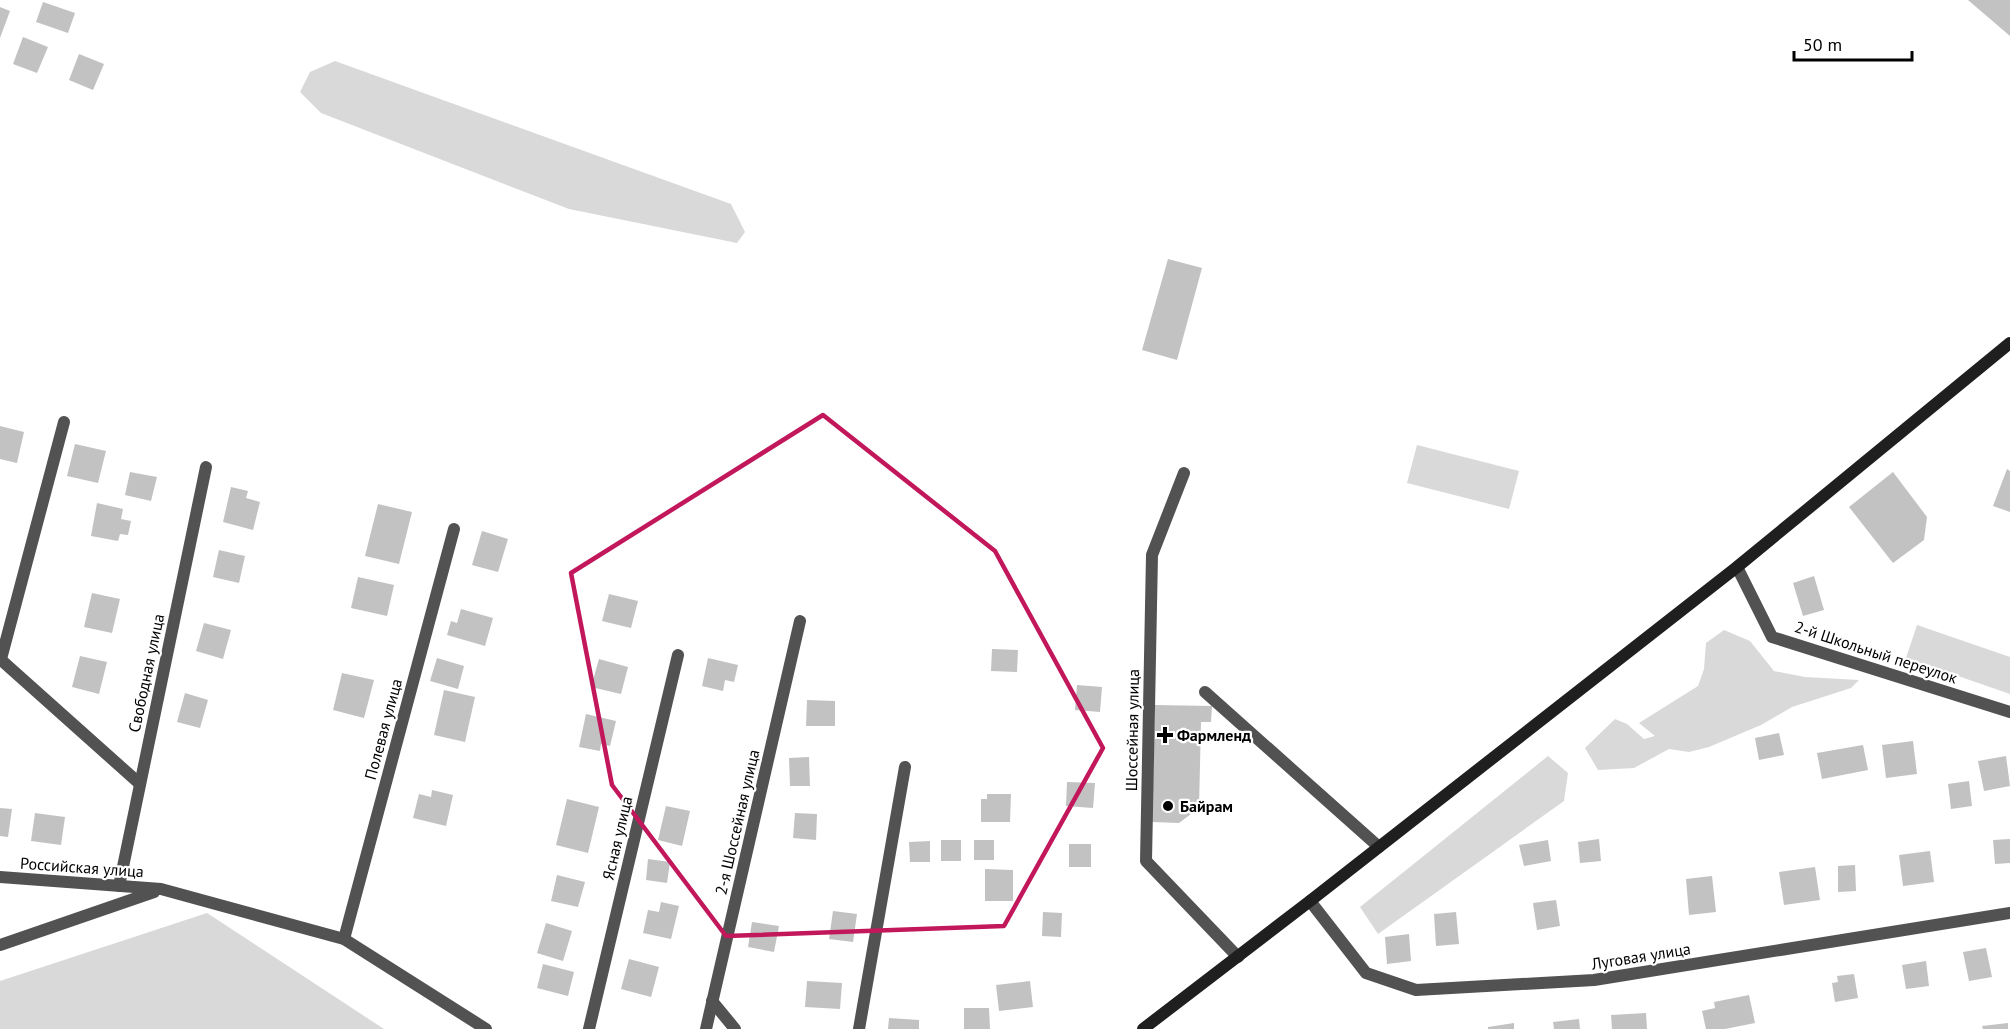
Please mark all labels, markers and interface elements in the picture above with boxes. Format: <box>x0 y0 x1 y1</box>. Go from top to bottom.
scale bar <box>1794 24 1912 62</box>
text: 50 m <box>1803 33 1842 56</box>
street label: Свободная улица <box>124 612 168 734</box>
street label: 2-й Школьный переулок <box>1792 616 1960 688</box>
street label: Шоссейная улица <box>1121 669 1143 791</box>
street label: Полевая улица <box>360 676 406 782</box>
place label: Фармленд <box>1177 725 1251 745</box>
marker: Фармленд <box>1158 728 1172 742</box>
street label: 2-я Шоссейная улица <box>711 747 763 897</box>
street label: Ясная улица <box>598 794 636 882</box>
place label: Байрам <box>1180 796 1233 816</box>
marker: Байрам <box>1161 799 1175 813</box>
street label: Российская улица <box>20 853 144 881</box>
street label: Луговая улица <box>1589 938 1692 974</box>

